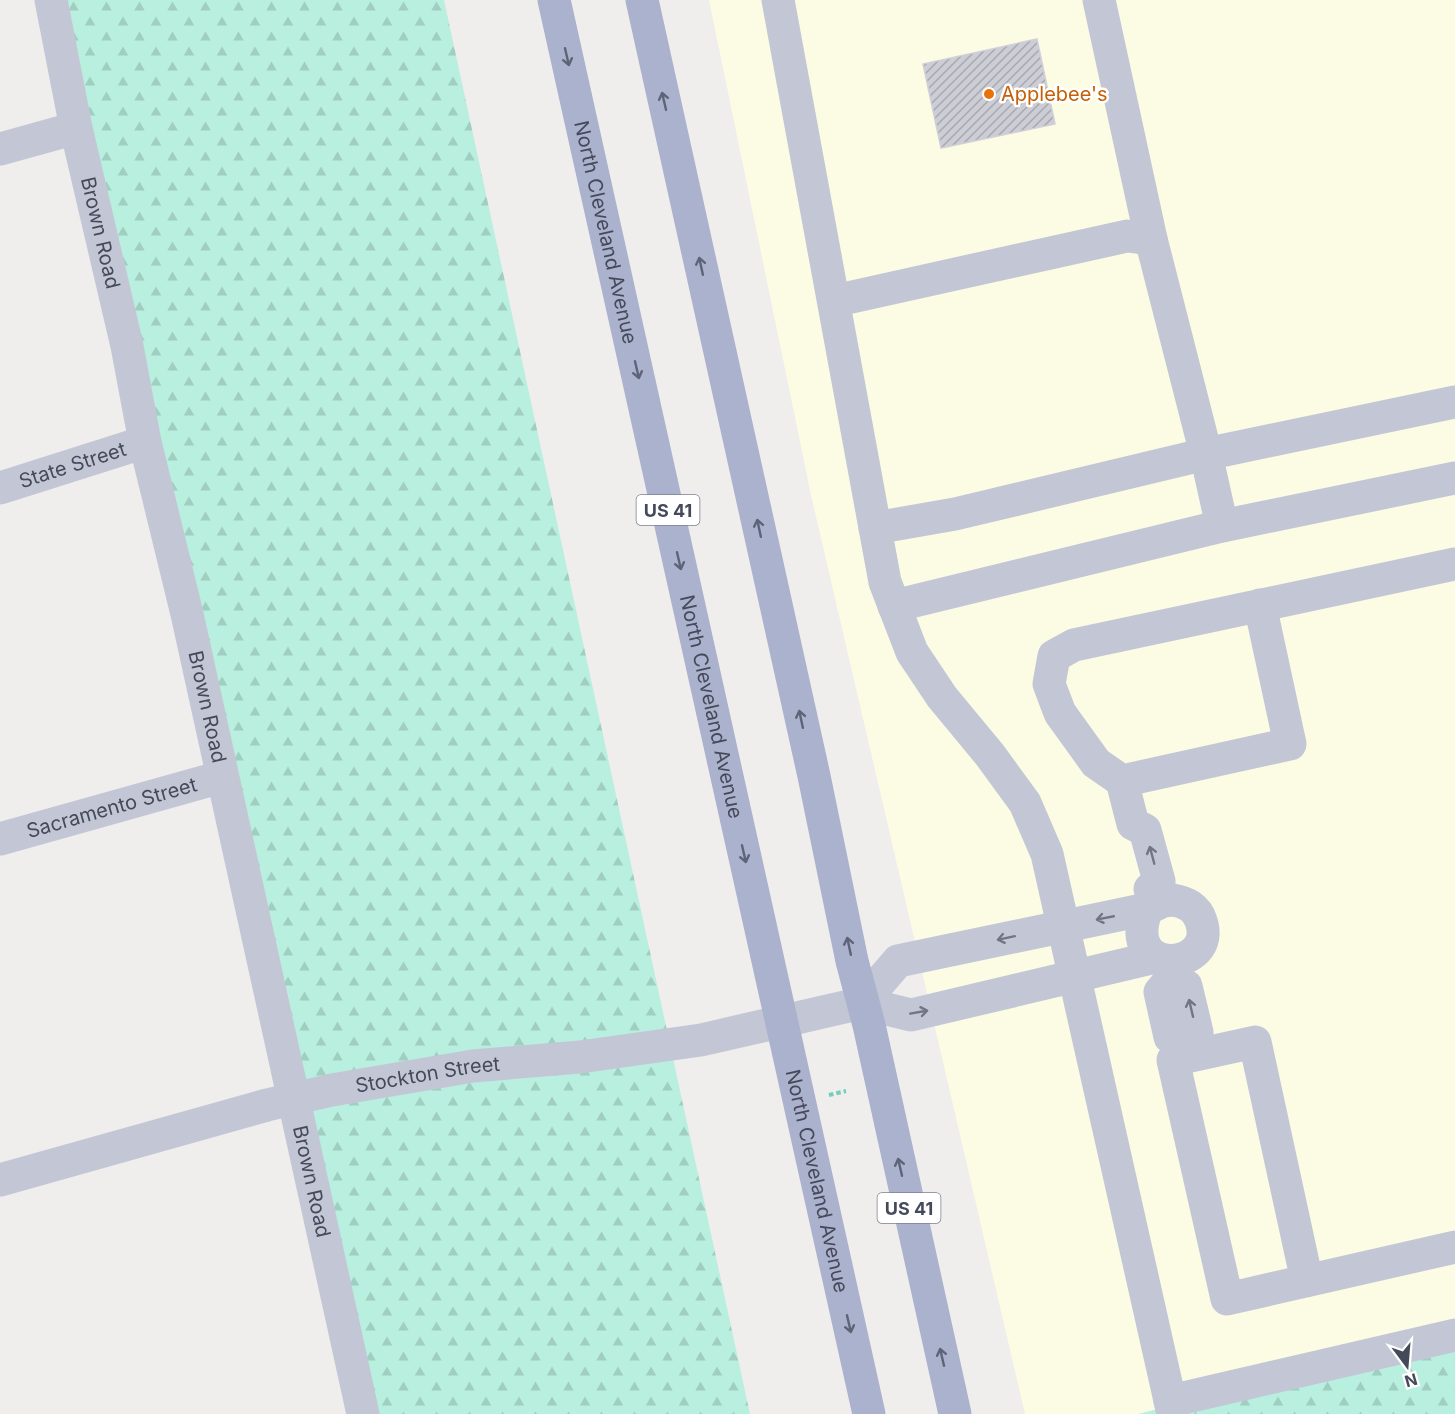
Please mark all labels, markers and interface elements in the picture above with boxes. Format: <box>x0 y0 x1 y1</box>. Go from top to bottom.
one-way arrow <box>562 47 573 66</box>
place label: Applebee's <box>1001 82 1108 106</box>
marker: Applebee's <box>982 87 996 101</box>
one-way arrow <box>658 92 670 111</box>
street label: North Cleveland Avenue <box>569 118 642 346</box>
street label: Brown Road <box>76 175 125 291</box>
one-way arrow <box>695 257 706 276</box>
one-way arrow <box>631 361 643 380</box>
street label: State Street <box>16 437 129 493</box>
road number: US 41 <box>636 495 700 525</box>
one-way arrow <box>753 519 764 539</box>
one-way arrow <box>674 551 685 570</box>
street label: North Cleveland Avenue <box>675 593 748 821</box>
street label: Brown Road <box>183 648 231 765</box>
one-way arrow <box>795 709 806 729</box>
street label: Sacramento Street <box>24 772 200 843</box>
one-way arrow <box>739 844 751 863</box>
one-way arrow <box>1146 846 1157 865</box>
one-way arrow <box>1096 913 1116 924</box>
one-way arrow <box>997 933 1016 944</box>
one-way arrow <box>843 937 854 956</box>
one-way arrow <box>1185 999 1197 1018</box>
one-way arrow <box>909 1006 928 1017</box>
street label: Stockton Street <box>354 1052 501 1098</box>
street label: North Cleveland Avenue <box>781 1067 854 1295</box>
street label: Brown Road <box>288 1123 336 1240</box>
one-way arrow <box>894 1157 905 1177</box>
road number: US 41 <box>878 1193 940 1223</box>
one-way arrow <box>844 1314 855 1333</box>
north arrow <box>1377 1336 1437 1396</box>
one-way arrow <box>936 1348 948 1367</box>
text: N <box>1403 1369 1420 1392</box>

